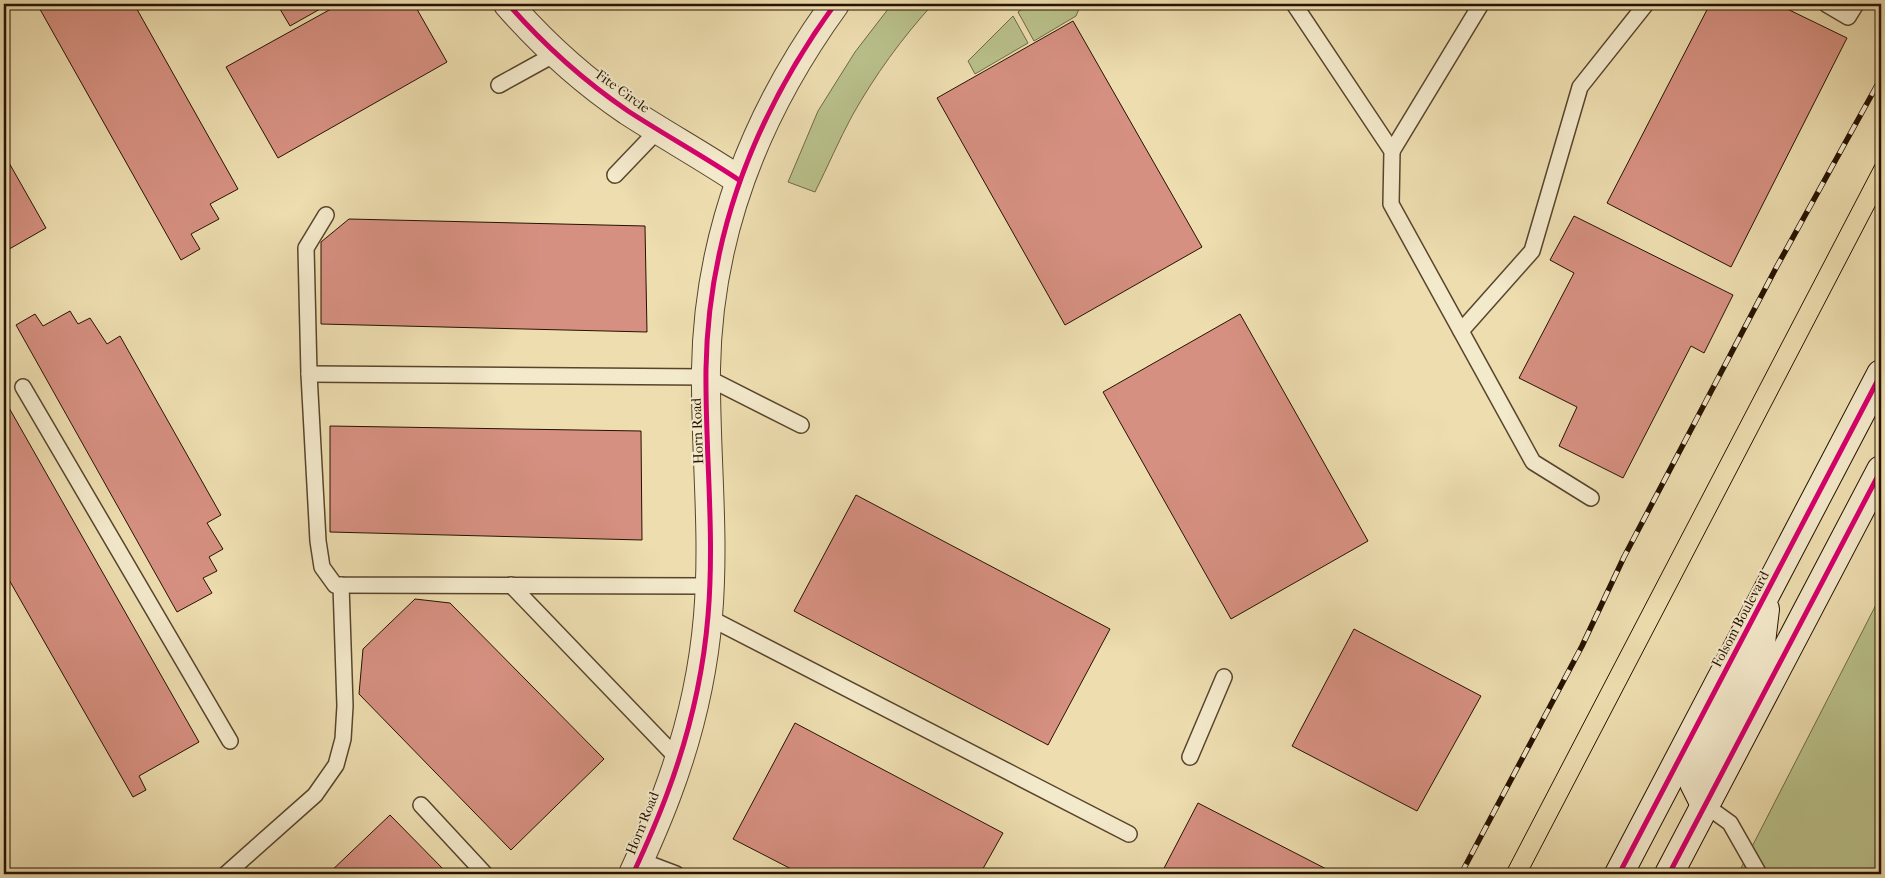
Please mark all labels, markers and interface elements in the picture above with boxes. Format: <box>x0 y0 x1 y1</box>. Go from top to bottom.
street label: Fite Circle <box>592 66 653 117</box>
street label: Horn Road <box>688 397 707 464</box>
street label: Folsom Boulevard <box>1708 568 1773 670</box>
street label: Horn Road <box>622 789 663 857</box>

